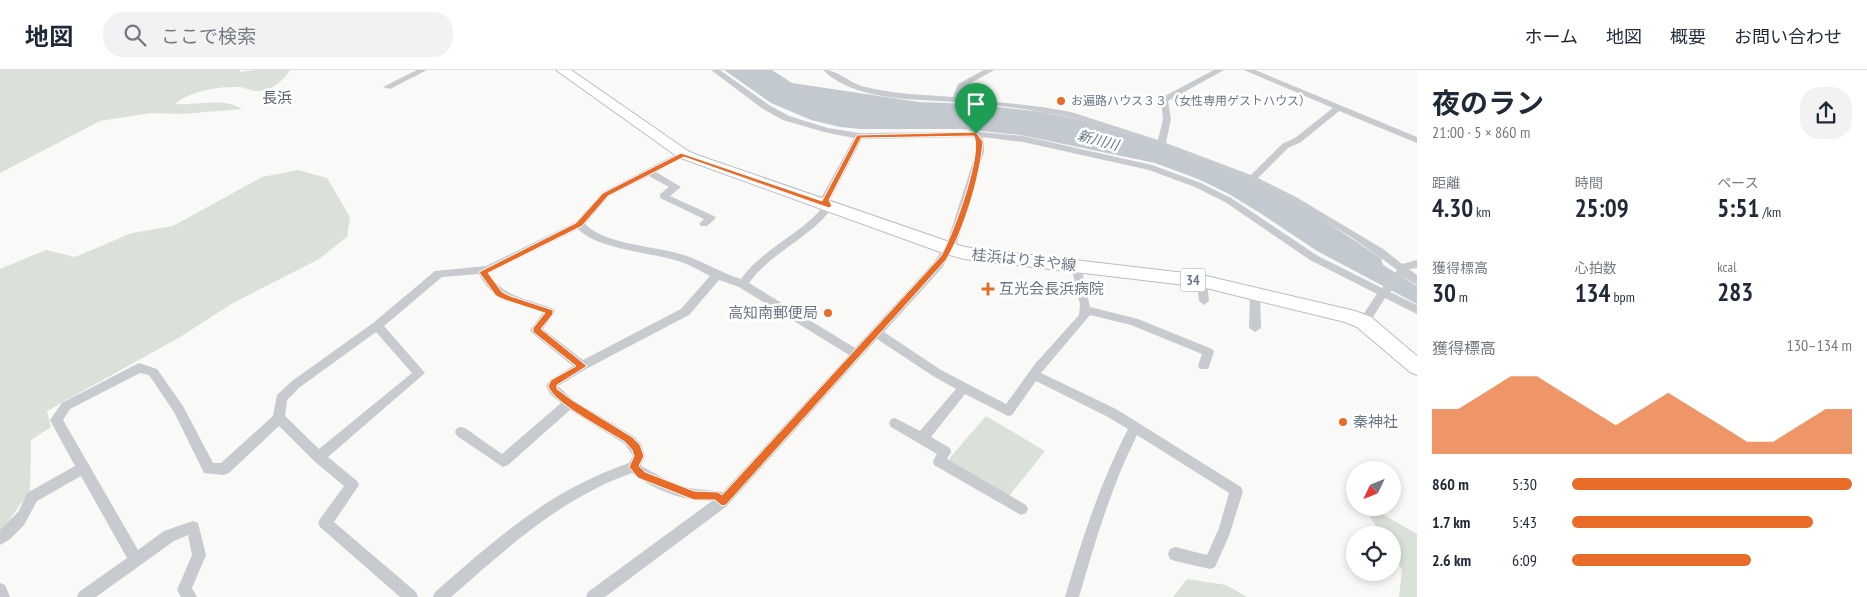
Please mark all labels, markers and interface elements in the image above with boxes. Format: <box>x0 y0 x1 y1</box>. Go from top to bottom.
search box <box>103 12 453 57</box>
text: 地図 <box>25 21 73 52</box>
icon: search <box>121 21 149 49</box>
text: ここで検索 <box>161 24 256 48</box>
text: ホーム <box>1525 25 1578 48</box>
text: 地図 <box>1606 25 1642 48</box>
text: 概要 <box>1670 25 1706 48</box>
text: お問い合わせ <box>1734 25 1842 48</box>
pin <box>955 83 997 134</box>
text: 夜のラン <box>1432 84 1544 121</box>
button: share <box>1800 87 1852 139</box>
district label: 長浜 <box>262 88 292 107</box>
icon: arrive <box>962 90 990 118</box>
place label: お遍路ハウス３３（女性専用ゲストハウス） <box>1071 93 1311 108</box>
marker: お遍路ハウス３３（女性専用ゲストハウス） <box>1055 95 1067 107</box>
text: 21:00 · 5 × 860 m <box>1432 122 1530 142</box>
water label: 新川川 <box>1075 126 1123 155</box>
text: 距離 <box>1432 174 1460 192</box>
text: 時間 <box>1575 174 1603 192</box>
text: ペース <box>1717 174 1759 192</box>
text: 4.30 <box>1432 192 1473 224</box>
text: 25:09 <box>1575 192 1629 224</box>
text: 5:51 <box>1717 192 1759 224</box>
text: km <box>1473 203 1491 221</box>
text: /km <box>1759 203 1781 221</box>
street label: 桂浜はりまや線 <box>971 245 1077 274</box>
text: kcal <box>1717 258 1736 276</box>
text: 獲得標高 <box>1432 259 1488 277</box>
text: 心拍数 <box>1575 259 1617 277</box>
road number: 34 <box>1180 268 1206 292</box>
text: 283 <box>1717 276 1753 308</box>
text: 30 <box>1432 277 1456 309</box>
text: 134 <box>1575 277 1611 309</box>
place label: 互光会長浜病院 <box>999 279 1104 298</box>
marker: 互光会長浜病院 <box>981 282 995 296</box>
text: m <box>1456 288 1468 306</box>
text: bpm <box>1611 288 1635 306</box>
place label: 高知南郵便局 <box>728 303 818 322</box>
marker: 高知南郵便局 <box>822 307 834 319</box>
text: 130–134 m <box>1787 335 1852 355</box>
text: 獲得標高 <box>1432 338 1496 358</box>
place label: 秦神社 <box>1353 412 1398 431</box>
marker: 秦神社 <box>1337 416 1349 428</box>
north arrow <box>1346 461 1401 516</box>
map controls <box>1346 461 1401 581</box>
text: 860 m <box>1432 474 1469 494</box>
text: 5:30 <box>1512 474 1537 494</box>
text: 1.7 km <box>1432 512 1470 532</box>
text: 5:43 <box>1512 512 1537 532</box>
button: locate <box>1346 526 1401 581</box>
text: 2.6 km <box>1432 550 1471 570</box>
text: 6:09 <box>1512 550 1537 570</box>

